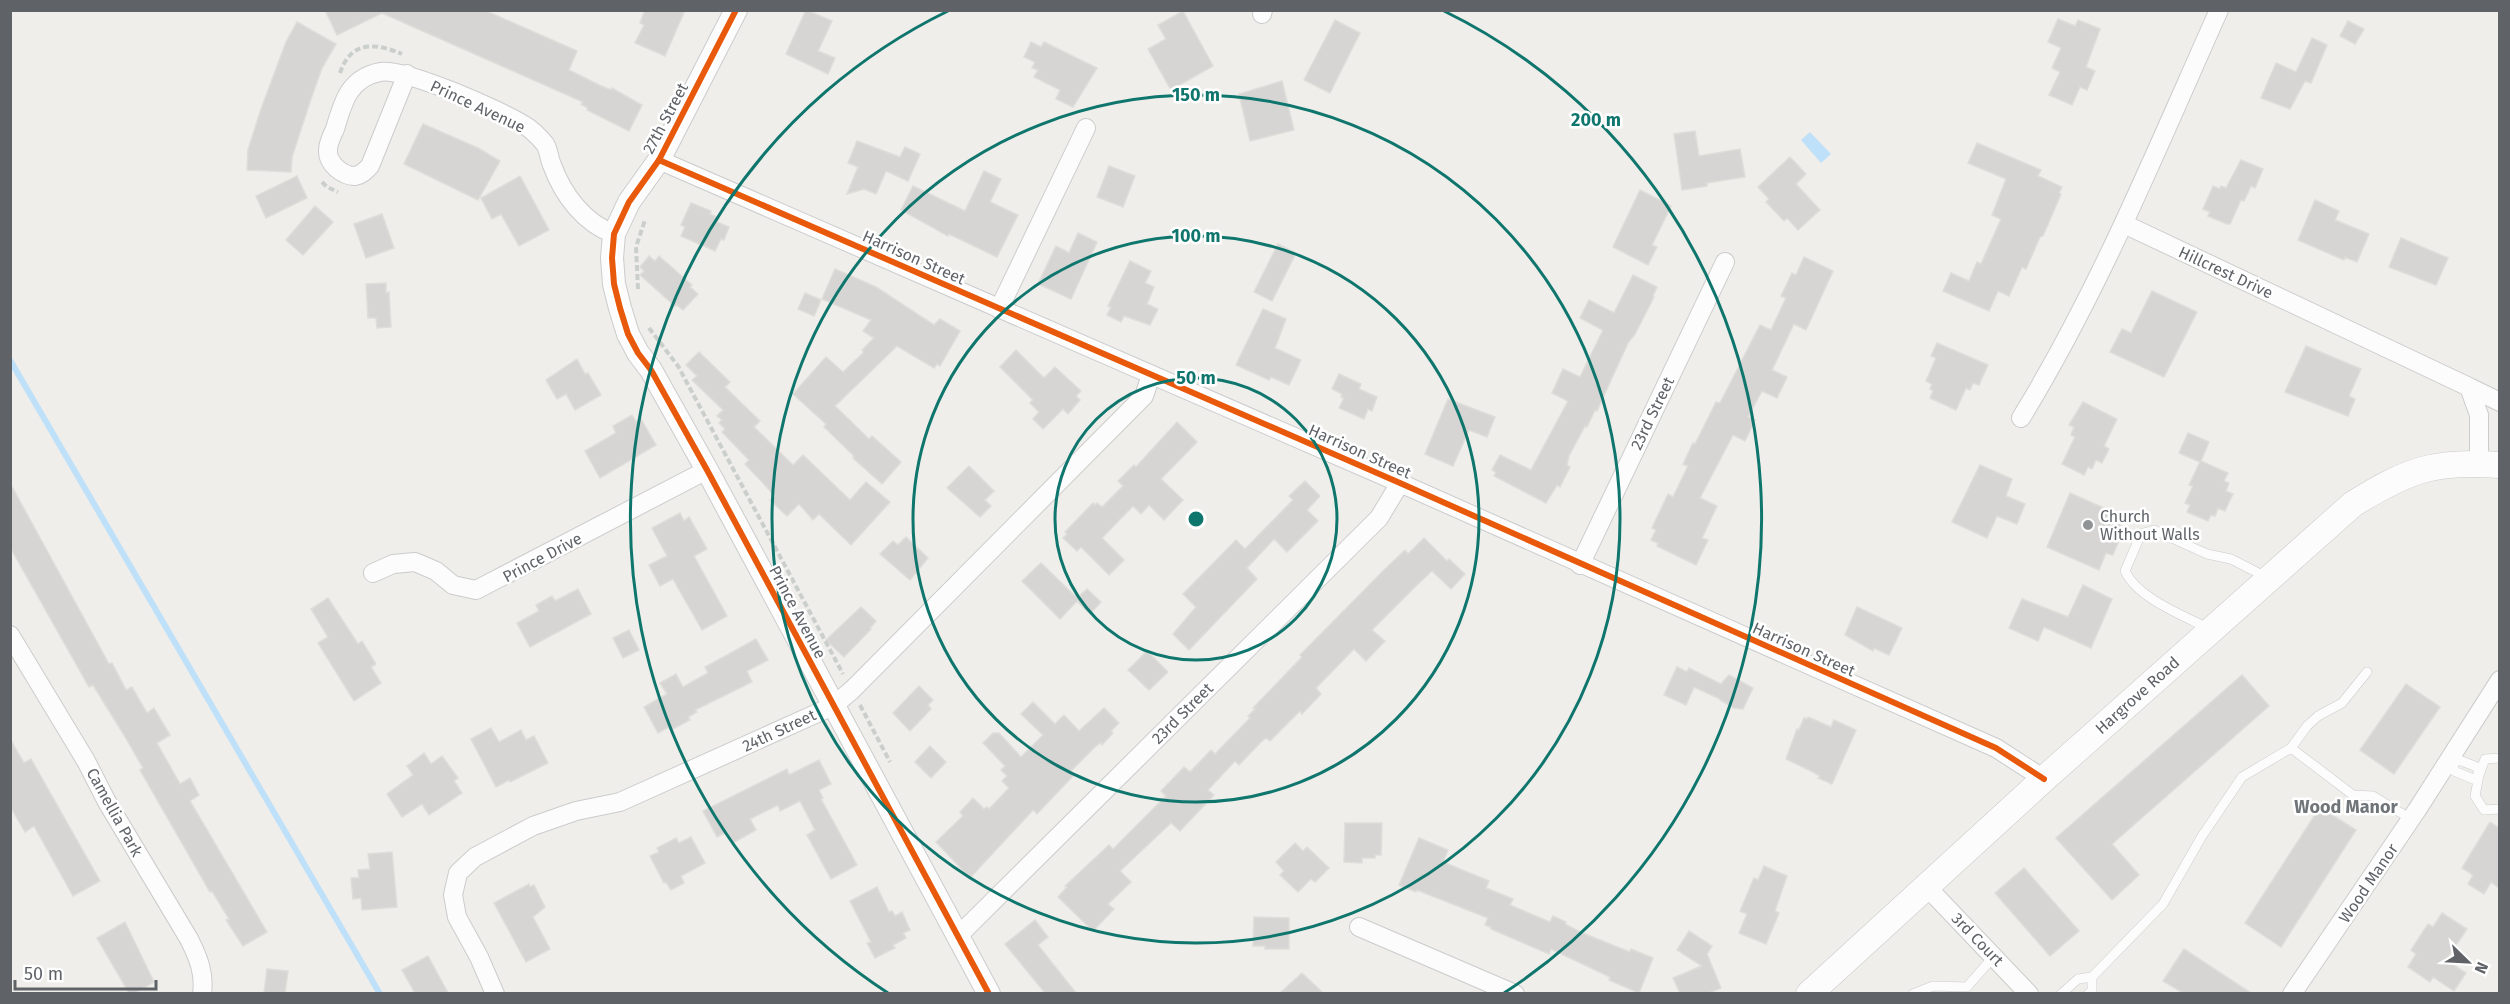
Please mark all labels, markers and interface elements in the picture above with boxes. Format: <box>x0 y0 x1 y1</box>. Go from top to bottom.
street label: Prince Avenue <box>427 76 528 137</box>
street label: 27th Street <box>639 79 692 157</box>
text: 150 m <box>1172 84 1220 106</box>
text: 200 m <box>1571 109 1621 131</box>
text: 100 m <box>1172 225 1220 247</box>
street label: Harrison Street <box>860 226 968 289</box>
street label: Hillcrest Drive <box>2176 242 2276 303</box>
text: 50 m <box>1176 367 1216 389</box>
street label: 23rd Street <box>1627 373 1678 453</box>
street label: Harrison Street <box>1306 420 1414 483</box>
place label: Church Without Walls <box>2100 507 2200 544</box>
centre of rings <box>1186 509 1206 529</box>
marker: Church Without Walls <box>2081 518 2095 532</box>
street label: Prince Drive <box>499 529 585 586</box>
street label: Prince Avenue <box>765 563 830 662</box>
street label: Harrison Street <box>1750 618 1858 681</box>
street label: Hargrove Road <box>2091 653 2183 738</box>
street label: 23rd Street <box>1148 679 1217 748</box>
street label: 24th Street <box>739 705 819 756</box>
street label: Camellia Park <box>82 765 147 861</box>
district label: Wood Manor <box>2294 796 2398 818</box>
street label: Wood Manor <box>2335 839 2402 927</box>
street label: 3rd Court <box>1948 909 2008 970</box>
north arrow <box>2438 932 2498 992</box>
scale bar <box>15 953 156 991</box>
text: N <box>2470 959 2492 977</box>
text: 50 m <box>24 963 63 985</box>

